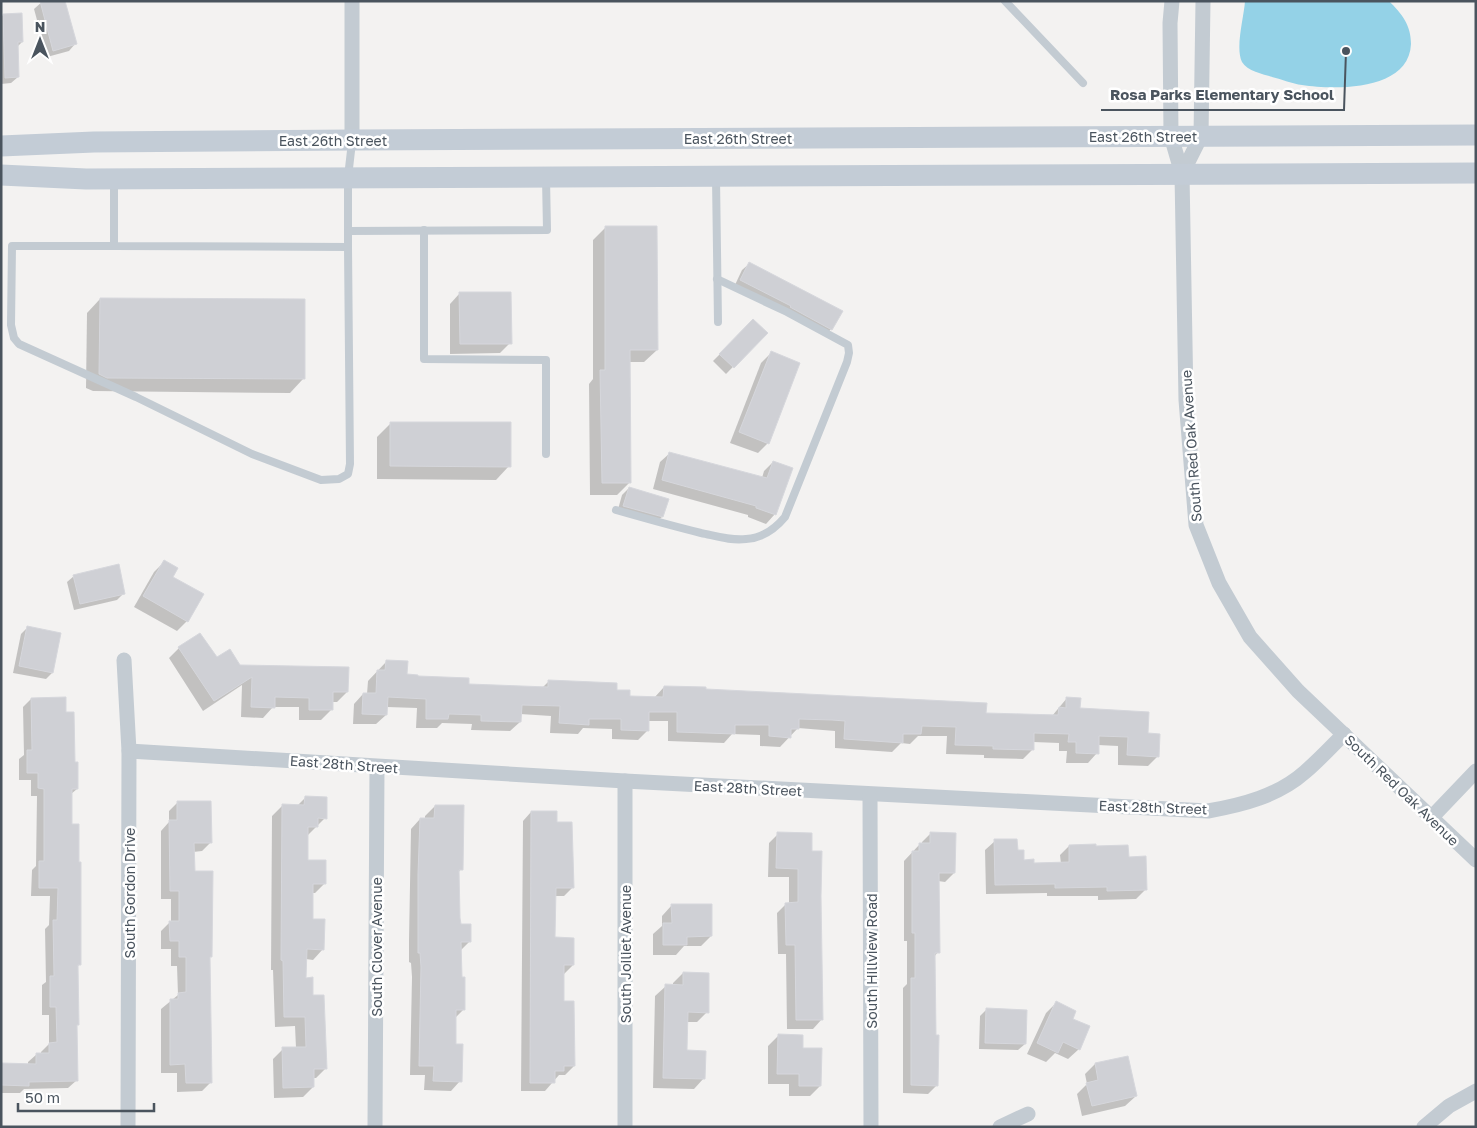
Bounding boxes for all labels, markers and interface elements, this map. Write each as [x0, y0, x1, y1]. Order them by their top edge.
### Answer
north arrow [15, 15, 65, 65]
text: N [35, 18, 45, 35]
callout: Rosa Parks Elementary School [1101, 80, 1344, 110]
text: Rosa Parks Elementary School [1110, 85, 1334, 103]
street label: East 26th Street [1089, 128, 1197, 145]
street label: East 26th Street [684, 130, 792, 147]
street label: East 26th Street [279, 132, 387, 149]
street label: South Red Oak Avenue [1177, 369, 1205, 523]
street label: South Red Oak Avenue [1341, 731, 1463, 849]
street label: East 28th Street [289, 752, 399, 776]
street label: East 28th Street [693, 777, 803, 799]
street label: East 28th Street [1098, 797, 1208, 817]
street label: South Gordon Drive [121, 828, 138, 958]
street label: South Clover Avenue [368, 877, 385, 1017]
street label: South Joiliet Avenue [617, 885, 634, 1023]
street label: South Hillview Road [863, 893, 880, 1029]
scale bar [18, 1080, 154, 1112]
text: 50 m [25, 1088, 60, 1106]

